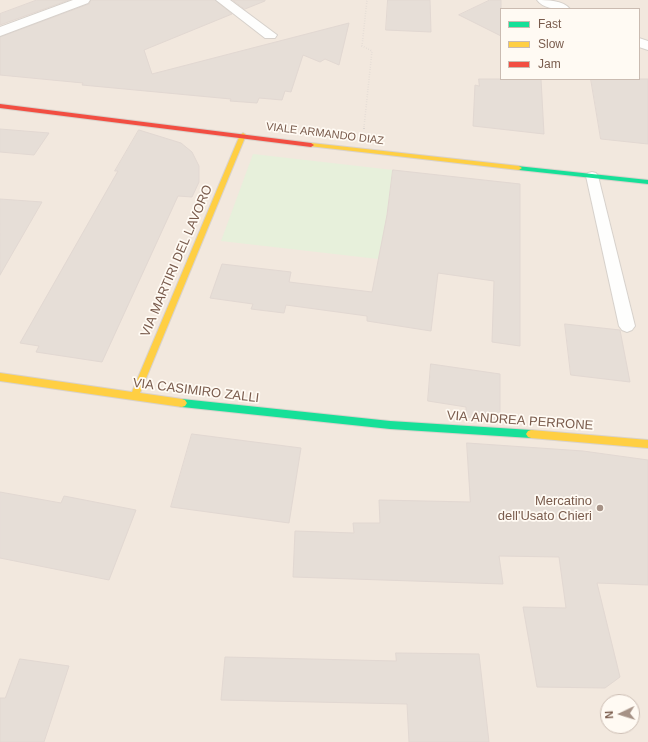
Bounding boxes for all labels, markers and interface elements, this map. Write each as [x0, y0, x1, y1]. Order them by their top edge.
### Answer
legend [500, 8, 640, 80]
text: Fast [538, 17, 561, 31]
text: Slow [538, 37, 564, 51]
text: Jam [538, 57, 561, 71]
street label: VIALE ARMANDO DIAZ [265, 120, 385, 148]
street label: VIA MARTIRI DEL LAVORO [138, 183, 216, 339]
street label: VIA CASIMIRO ZALLI [132, 376, 260, 406]
street label: VIA ANDREA PERRONE [446, 408, 594, 434]
place label: Mercatino dell'Usato Chieri [498, 493, 592, 524]
marker: Mercatino dell'Usato Chieri [595, 503, 605, 513]
north arrow [600, 694, 640, 734]
text: N [603, 710, 615, 719]

